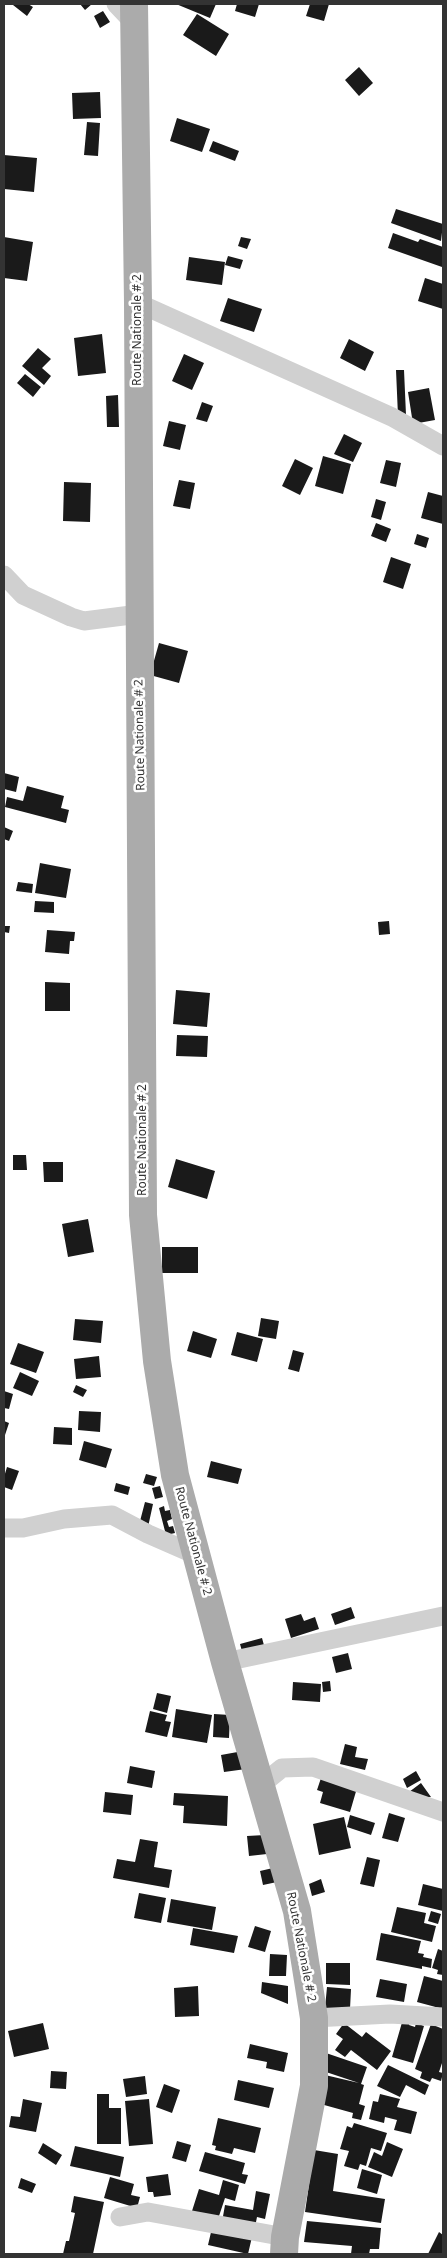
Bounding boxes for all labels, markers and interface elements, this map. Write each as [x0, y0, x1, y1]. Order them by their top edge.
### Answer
street label: Route Nationale # 2 [131, 274, 145, 386]
street label: Route Nationale # 2 [132, 679, 148, 791]
street label: Route Nationale # 2 [136, 1084, 150, 1196]
street label: Route Nationale # 2 [172, 1485, 214, 1597]
street label: Route Nationale # 2 [283, 1891, 319, 2003]

